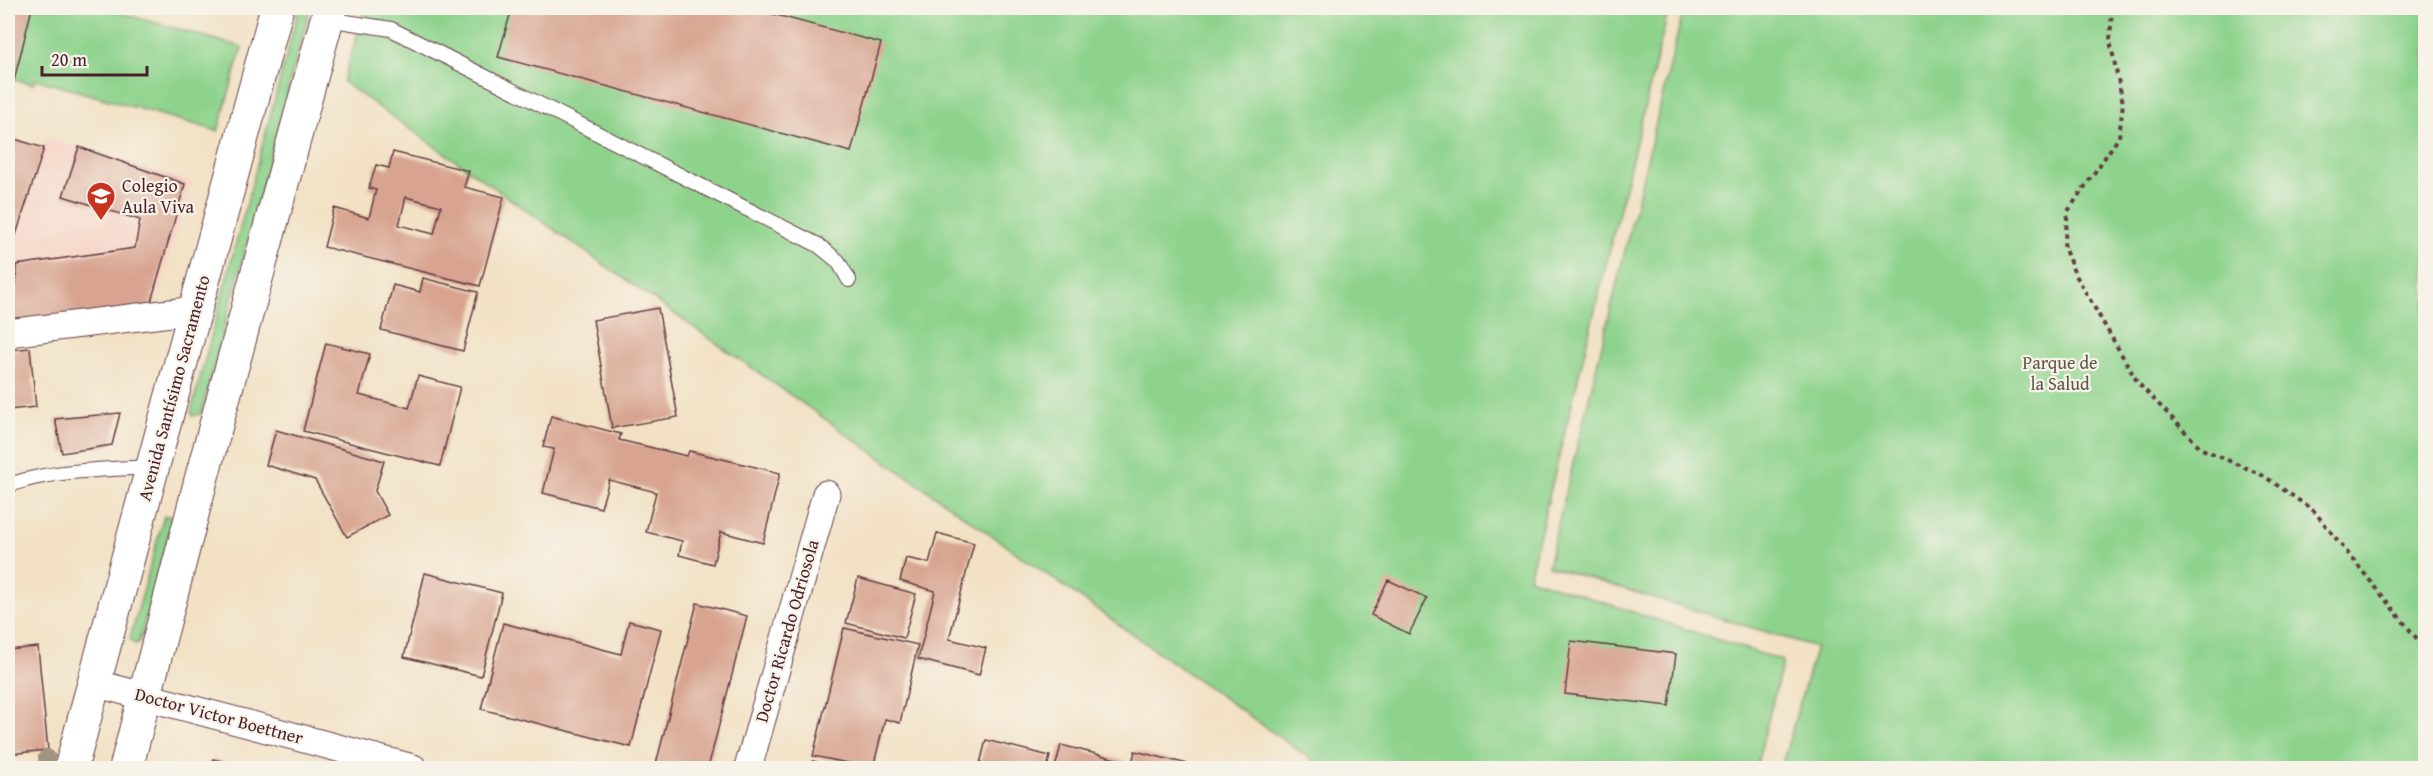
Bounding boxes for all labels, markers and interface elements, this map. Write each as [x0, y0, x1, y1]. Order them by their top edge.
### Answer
scale bar [42, 39, 147, 77]
text: 20 m [51, 46, 87, 73]
place label: Colegio Aula Viva [122, 172, 195, 220]
school or university icon: Colegio Aula Viva [85, 180, 117, 222]
street label: Avenida Santísimo Sacramento [130, 272, 217, 504]
park label: Parque de la Salud [2022, 349, 2098, 397]
street label: Doctor Ricardo Odriosola [747, 536, 826, 725]
street label: Doctor Victor Boettner [132, 680, 307, 751]

